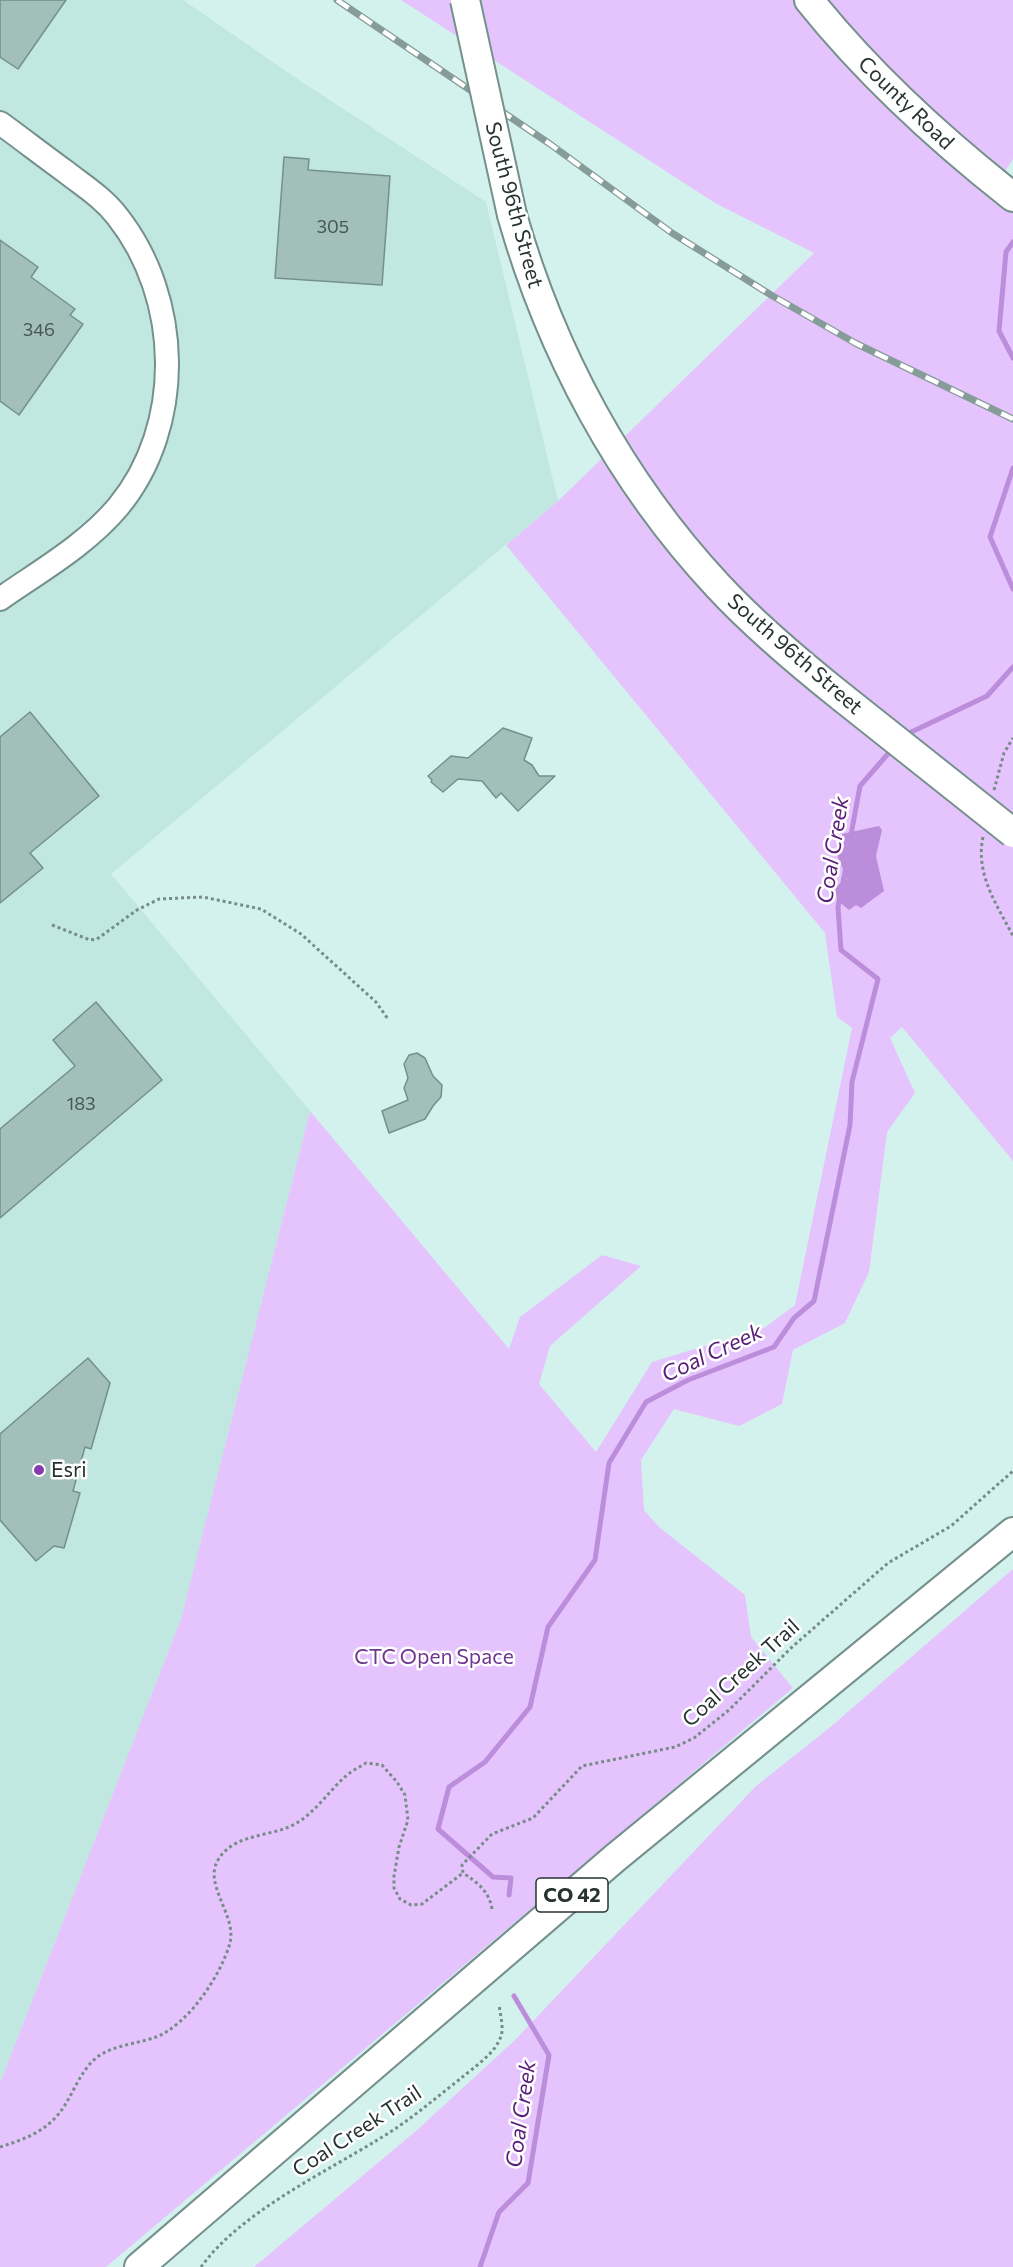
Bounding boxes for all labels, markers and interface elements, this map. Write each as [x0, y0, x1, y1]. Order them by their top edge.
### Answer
street label: County Road [853, 51, 959, 155]
street label: South 96th Street [480, 119, 548, 291]
house number: 305 [317, 216, 349, 238]
house number: 346 [23, 319, 55, 341]
street label: South 96th Street [722, 588, 868, 720]
water label: Coal Creek [812, 795, 854, 905]
house number: 183 [67, 1093, 95, 1115]
water label: Coal Creek [657, 1318, 767, 1388]
place label: Esri [51, 1457, 87, 1483]
marker: Esri [32, 1463, 46, 1477]
street label: Coal Creek Trail [677, 1614, 805, 1732]
park label: CTC Open Space [354, 1644, 514, 1670]
road number: CO 42 [536, 1878, 608, 1912]
water label: Coal Creek [500, 2059, 542, 2169]
street label: Coal Creek Trail [288, 2080, 426, 2182]

